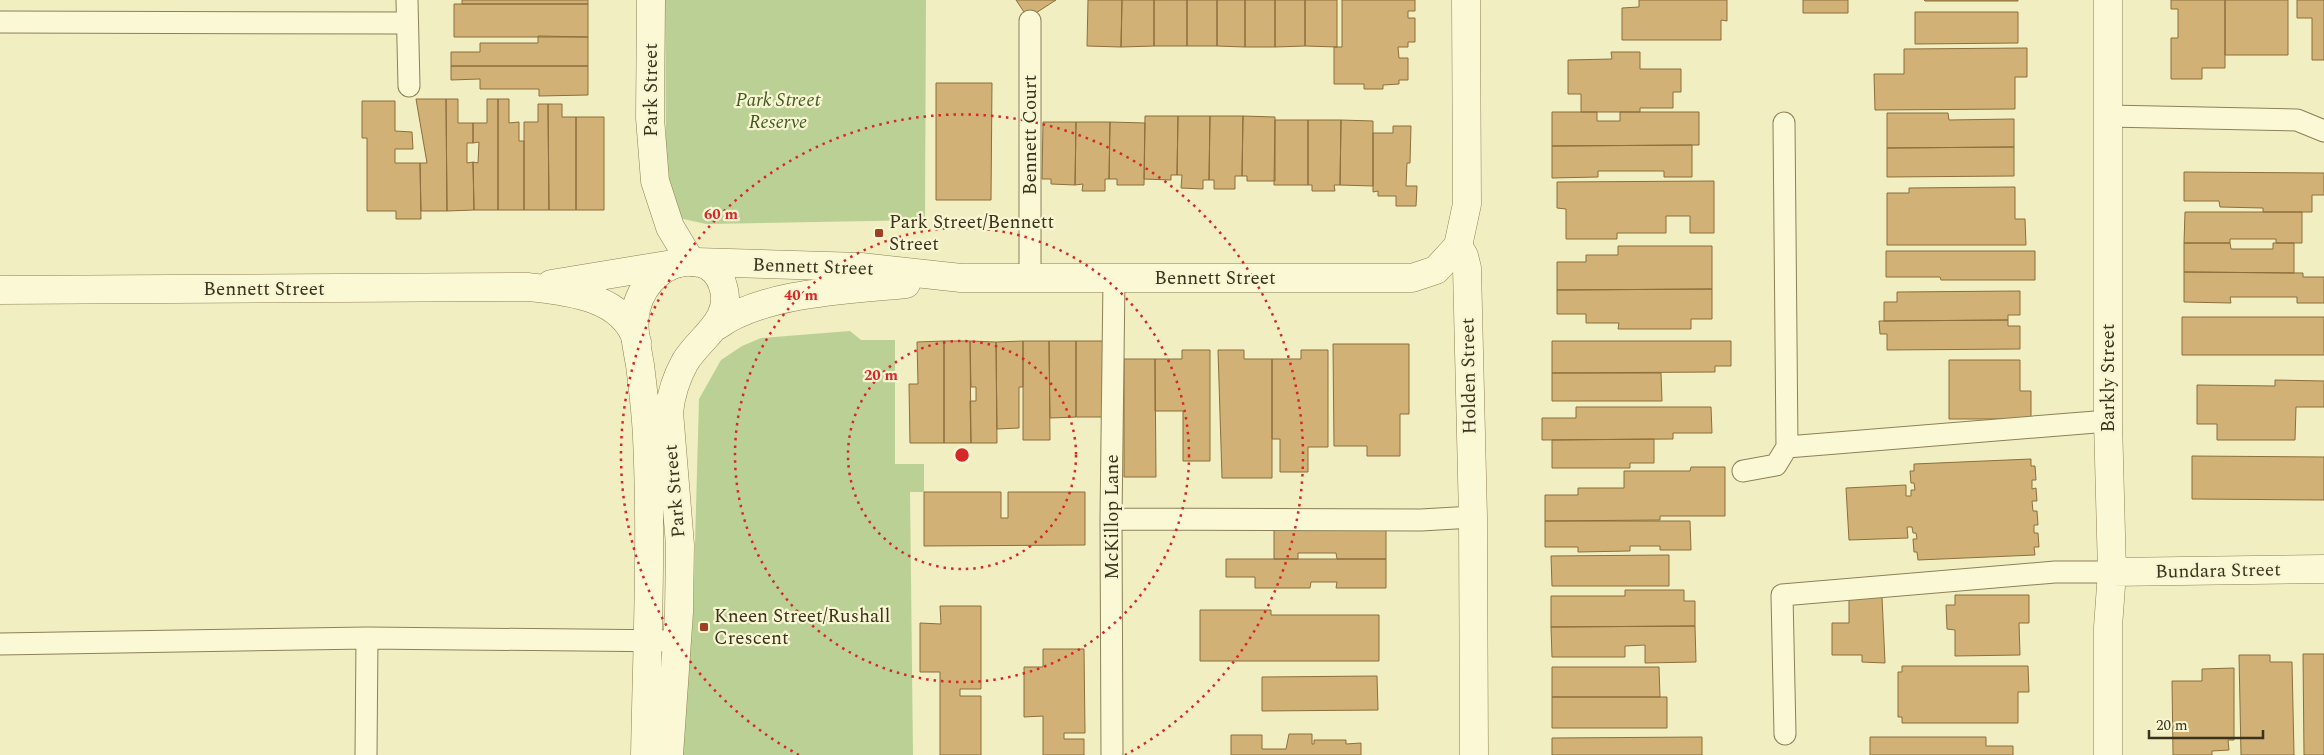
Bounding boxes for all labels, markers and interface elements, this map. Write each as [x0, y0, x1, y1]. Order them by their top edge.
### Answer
street label: Park Street [637, 43, 666, 137]
street label: Bennett Court [1016, 75, 1045, 195]
park label: Park Street Reserve [735, 86, 822, 137]
text: 60 m [704, 203, 739, 226]
place label: Park Street/Bennett Street [889, 208, 1054, 259]
marker: Park Street/Bennett Street [873, 227, 885, 239]
street label: Bennett Street [752, 250, 874, 284]
street label: Bennett Street [1154, 264, 1276, 293]
street label: Bennett Street [203, 275, 325, 304]
text: 40 m [784, 284, 819, 307]
street label: Holden Street [1453, 317, 1485, 435]
street label: Barkly Street [2094, 323, 2123, 433]
text: 20 m [864, 364, 899, 387]
street label: Park Street [656, 443, 694, 539]
centre of rings [953, 446, 971, 464]
street label: McKillop Lane [1098, 454, 1127, 580]
street label: Bundara Street [2155, 555, 2281, 587]
place label: Kneen Street/Rushall Crescent [714, 602, 890, 653]
marker: Kneen Street/Rushall Crescent [698, 621, 710, 633]
scale bar [2149, 708, 2263, 740]
text: 20 m [2156, 714, 2188, 737]

